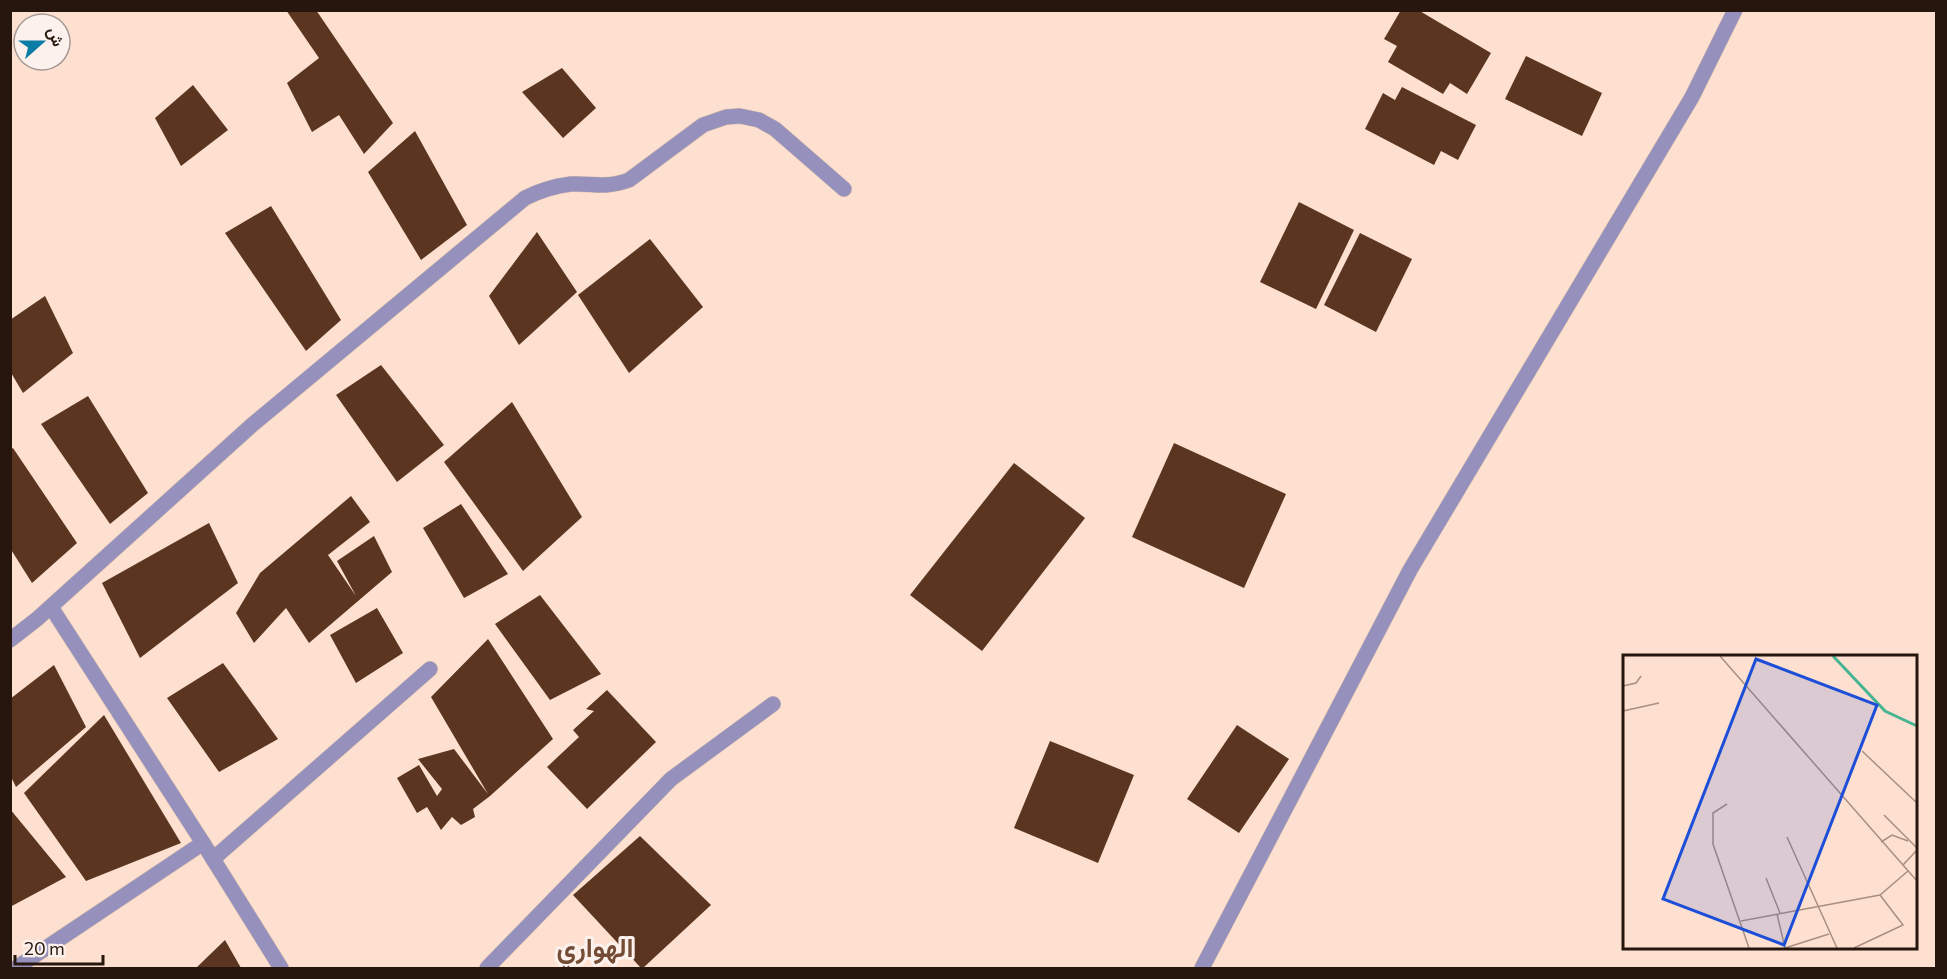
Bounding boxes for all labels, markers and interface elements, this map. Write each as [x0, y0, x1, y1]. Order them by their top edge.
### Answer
north arrow [12, 12, 72, 72]
text: ش [43, 24, 69, 49]
inset map [1623, 655, 1917, 949]
scale bar [15, 928, 104, 966]
district label: الهواري [556, 930, 634, 970]
text: 20 m [24, 937, 65, 959]

